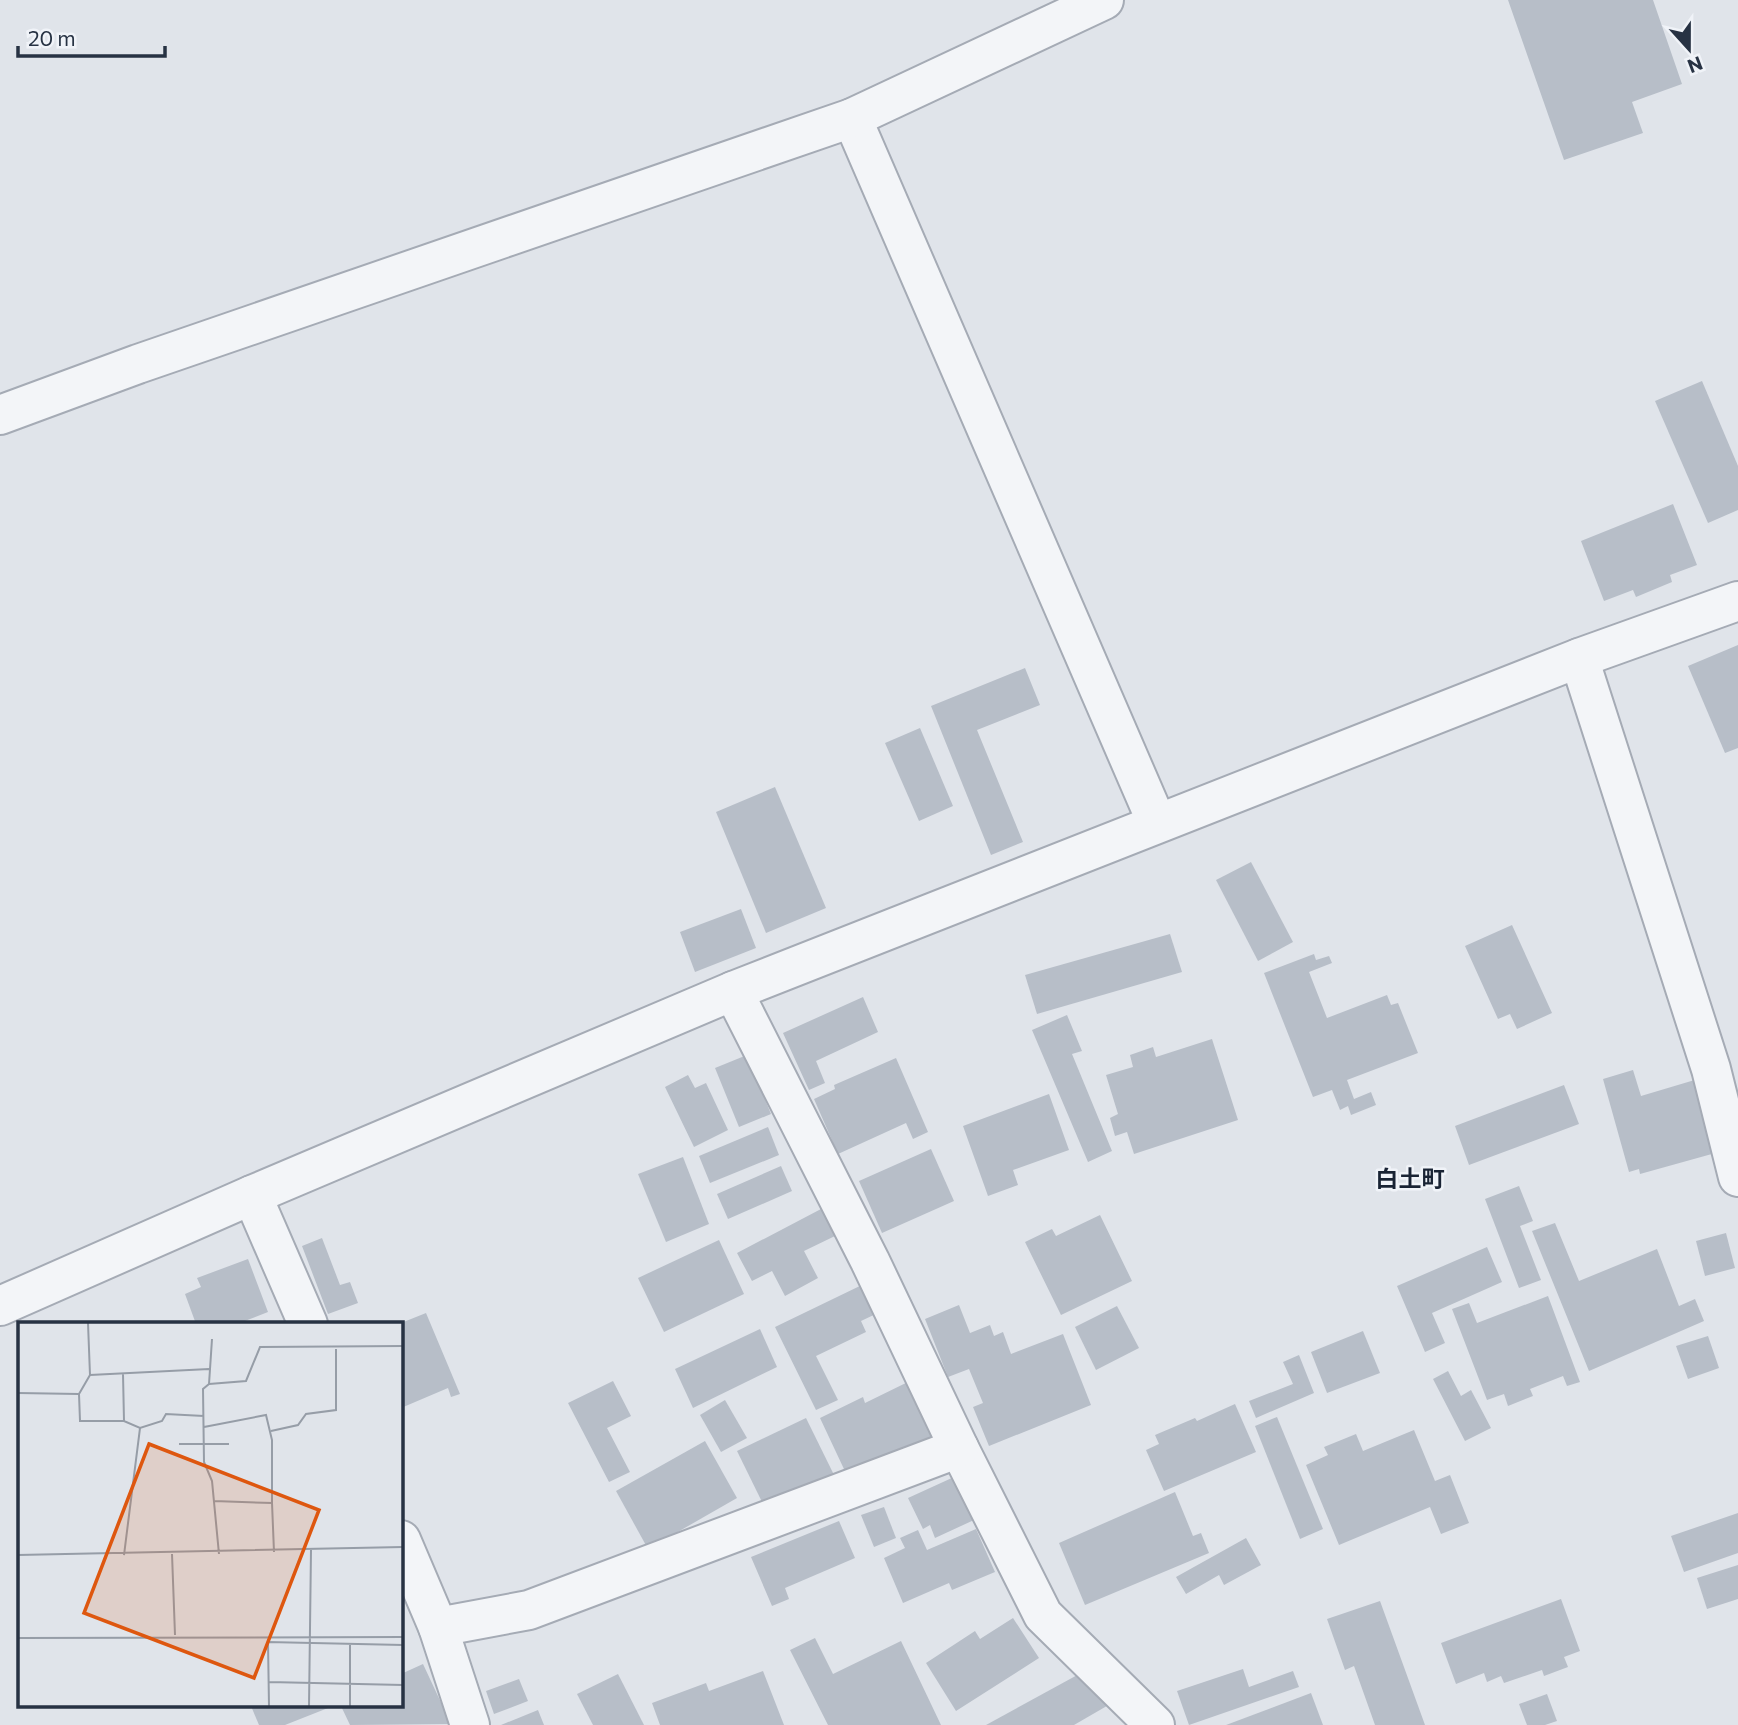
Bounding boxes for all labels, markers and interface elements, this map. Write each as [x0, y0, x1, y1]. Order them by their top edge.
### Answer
scale bar [18, 14, 164, 58]
north arrow [1654, 14, 1724, 84]
text: 20 m [28, 25, 76, 50]
text: N [1684, 52, 1706, 79]
district label: 白土町 [1376, 1164, 1445, 1192]
inset map [18, 1322, 402, 1708]

